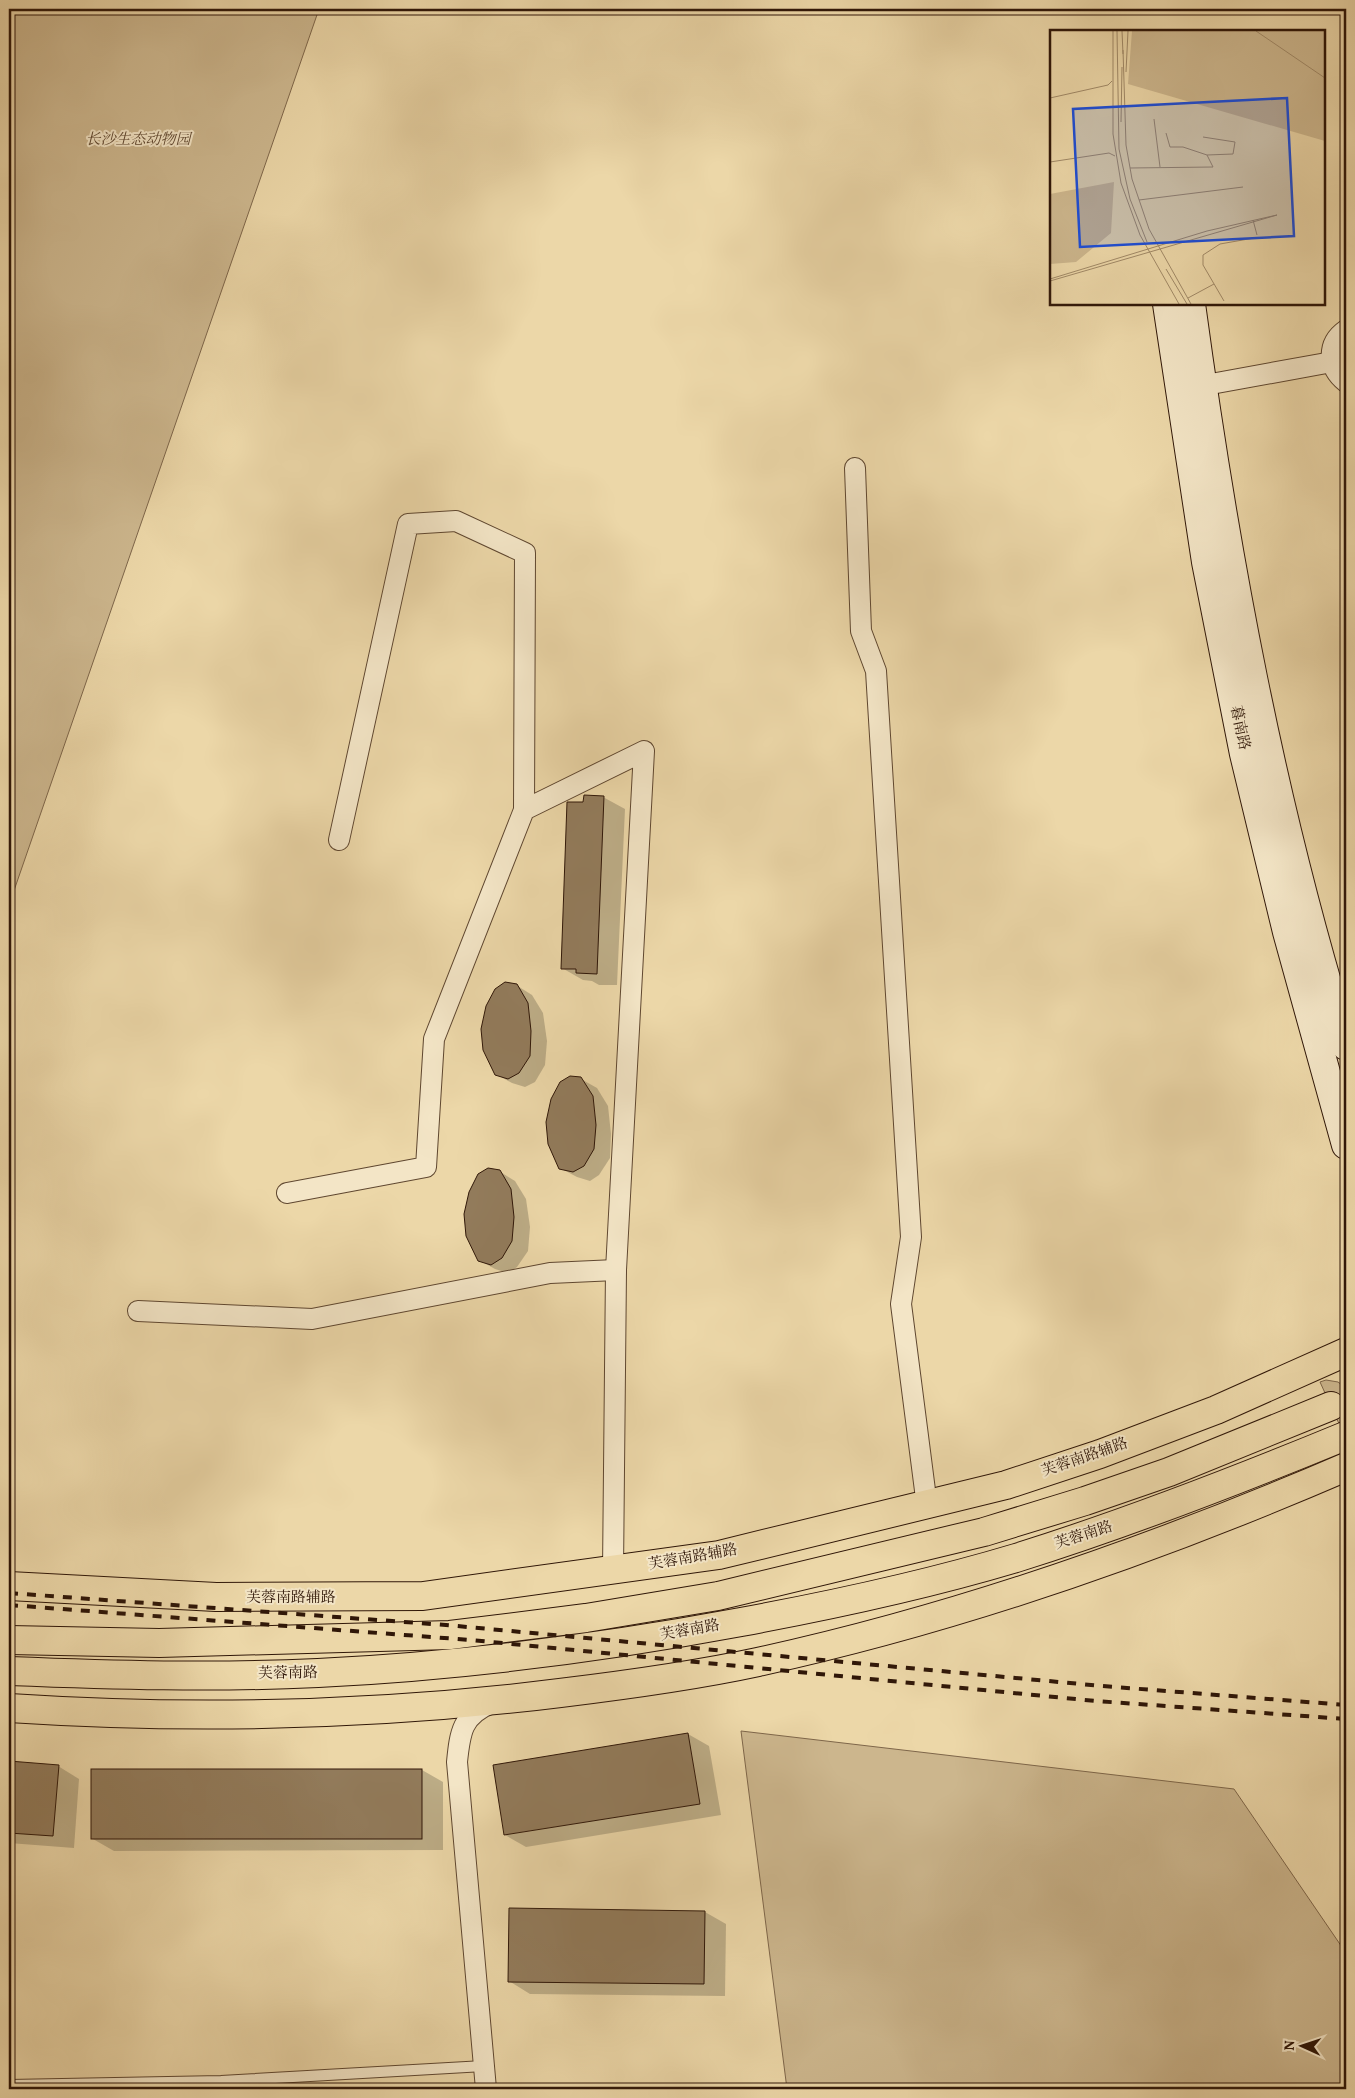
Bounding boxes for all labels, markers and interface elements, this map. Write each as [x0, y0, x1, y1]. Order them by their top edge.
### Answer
inset map [1050, 30, 1325, 305]
park label: 长沙生态动物园 [85, 130, 192, 151]
street label: 暮南路 [1224, 704, 1254, 752]
street label: 芙蓉南路辅路 [1039, 1433, 1131, 1483]
street label: 芙蓉南路 [1052, 1517, 1116, 1555]
street label: 芙蓉南路辅路 [647, 1540, 739, 1576]
street label: 芙蓉南路辅路 [246, 1588, 336, 1609]
street label: 芙蓉南路 [659, 1615, 721, 1647]
street label: 芙蓉南路 [258, 1663, 318, 1685]
north arrow [1278, 2020, 1328, 2070]
text: N [1281, 2040, 1300, 2051]

